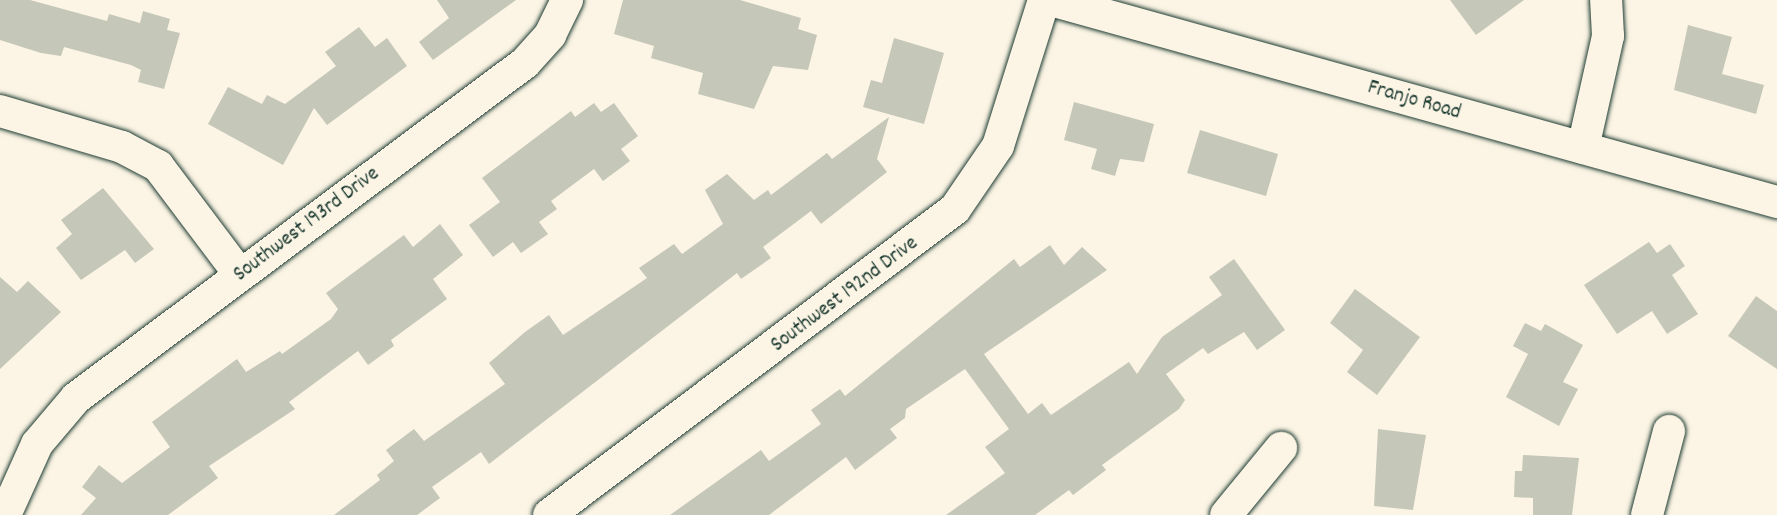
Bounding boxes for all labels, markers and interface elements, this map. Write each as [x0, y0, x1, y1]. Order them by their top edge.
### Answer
street label: Franjo Road [1365, 76, 1463, 126]
street label: Southwest 193rd Drive [229, 162, 385, 288]
street label: Southwest 192nd Drive [767, 232, 923, 358]

